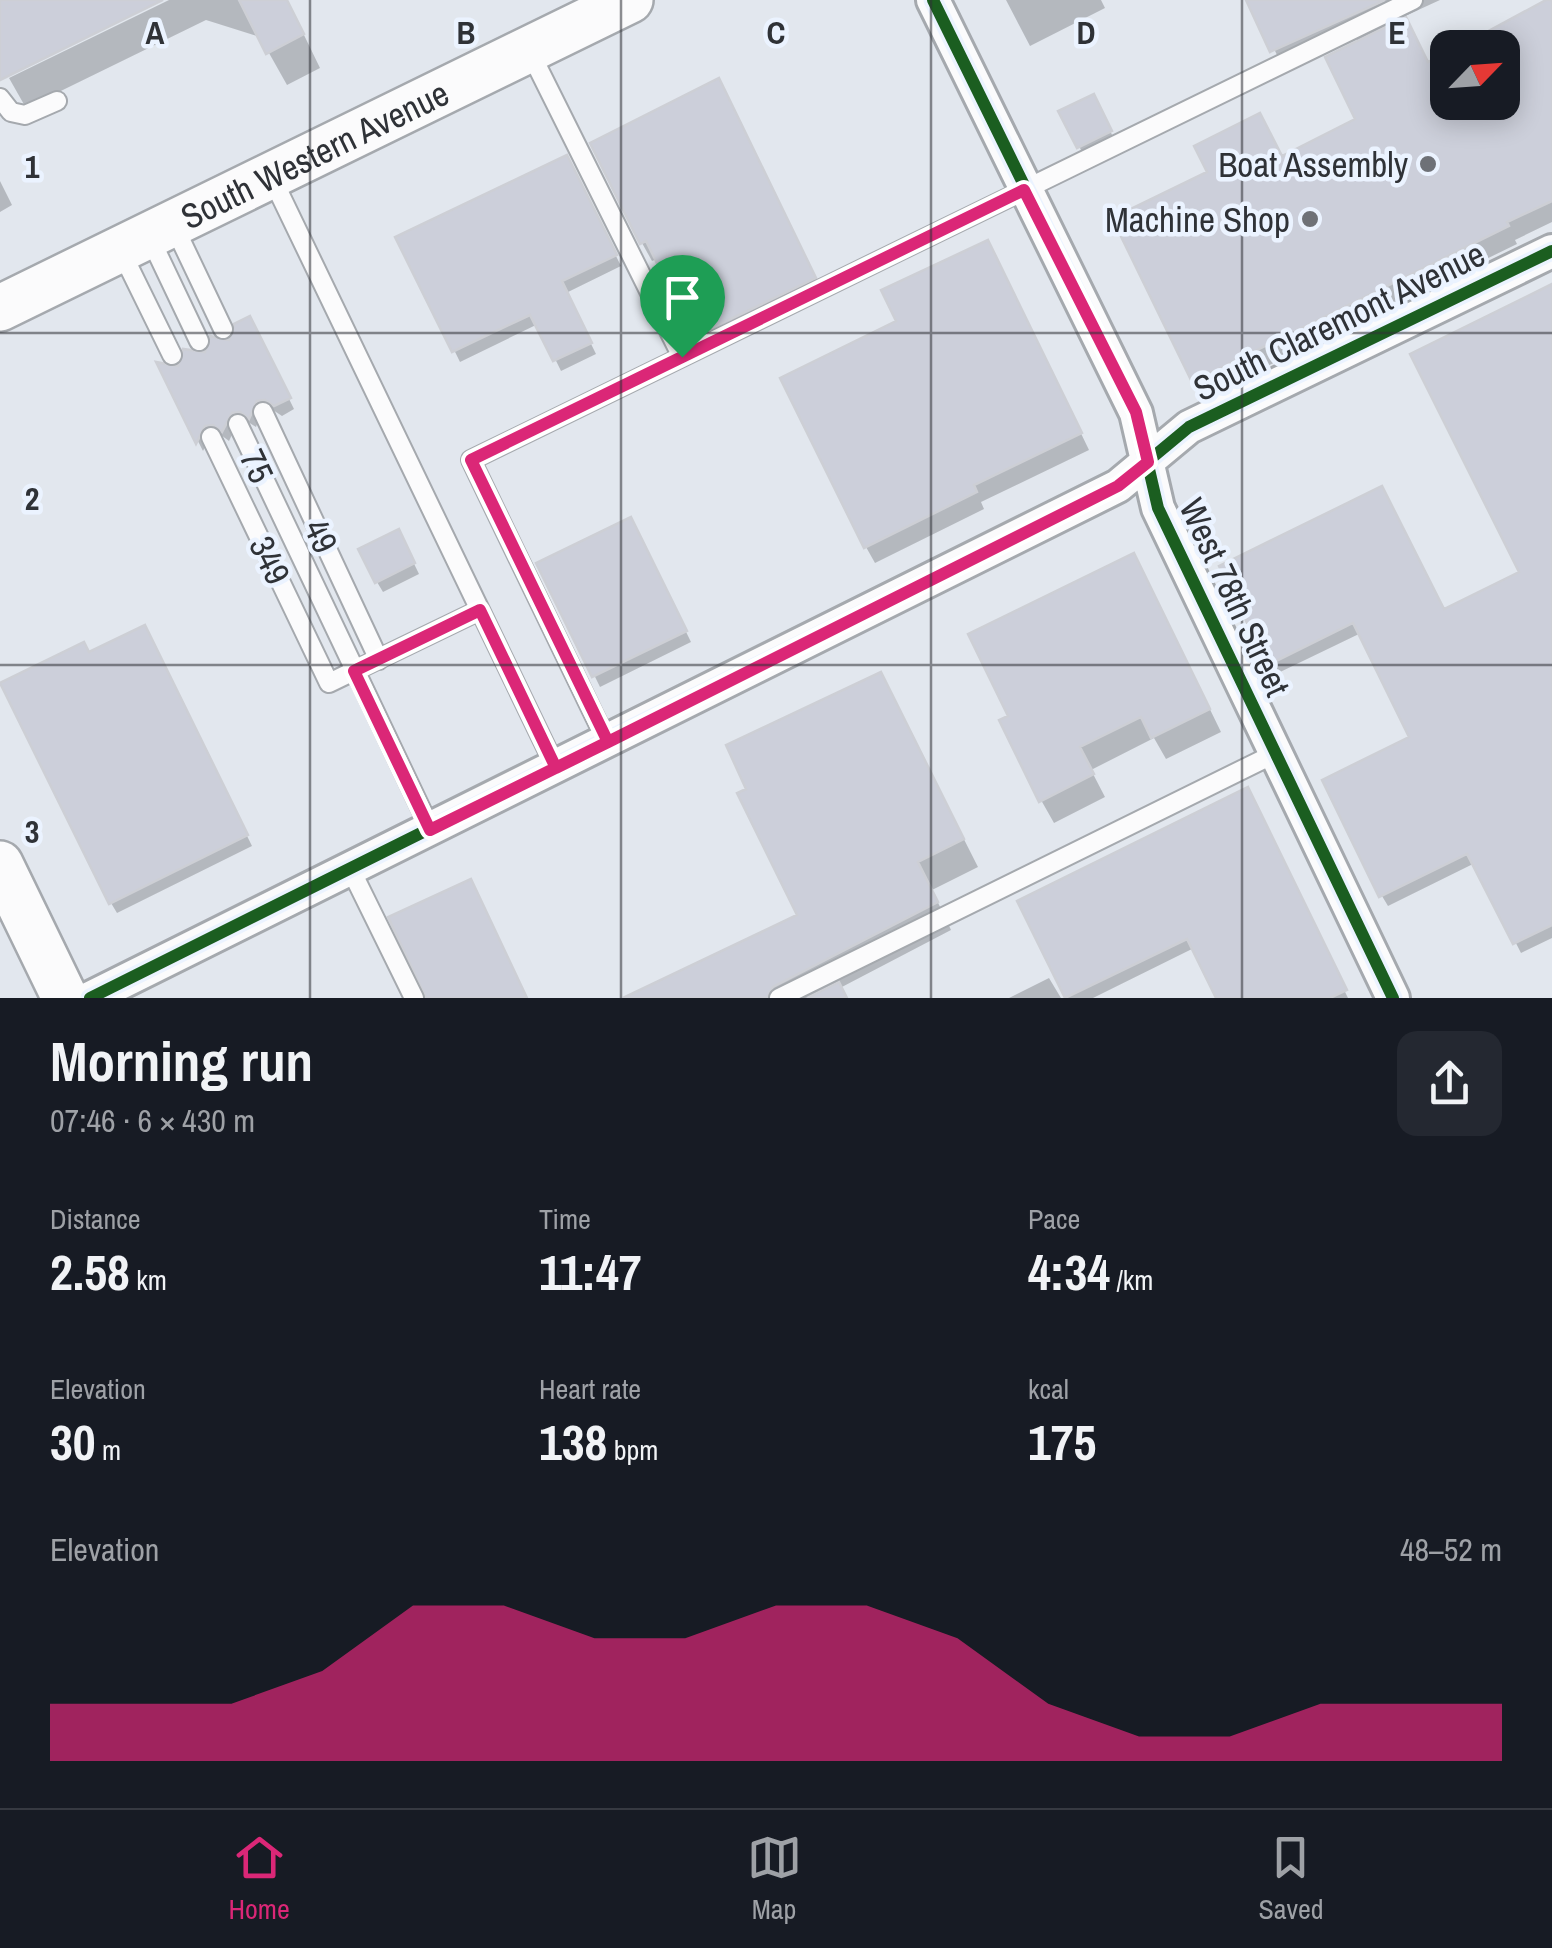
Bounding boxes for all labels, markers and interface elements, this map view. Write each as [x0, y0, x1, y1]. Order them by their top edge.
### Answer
text: A [146, 11, 165, 54]
text: B [457, 11, 475, 54]
text: C [767, 11, 785, 54]
text: D [1077, 11, 1095, 54]
text: E [1388, 11, 1406, 54]
north arrow [1430, 30, 1520, 120]
map controls [1430, 30, 1520, 120]
street label: South Western Avenue [173, 69, 456, 240]
place label: Boat Assembly [1218, 141, 1409, 188]
text: 1 [25, 145, 40, 188]
marker: Boat Assembly [1417, 153, 1439, 175]
place label: Machine Shop [1105, 196, 1290, 243]
marker: Machine Shop [1299, 208, 1321, 230]
street label: South Claremont Avenue [1186, 230, 1492, 412]
pin [640, 255, 725, 358]
icon: arrive [655, 270, 710, 325]
street label: 75 [229, 442, 285, 490]
text: 2 [25, 477, 39, 520]
street label: West 78th Street [1169, 490, 1301, 704]
street label: 49 [293, 512, 349, 560]
street label: 349 [238, 528, 302, 592]
text: 3 [25, 810, 39, 853]
text: Morning run [50, 1024, 313, 1098]
button: share [1397, 1031, 1502, 1136]
text: 07:46 · 6 × 430 m [50, 1099, 255, 1142]
text: Distance [50, 1200, 141, 1238]
text: Time [539, 1200, 591, 1238]
text: Pace [1028, 1200, 1080, 1238]
text: 2.58 [50, 1238, 130, 1306]
text: 11:47 [539, 1238, 642, 1306]
text: 4:34 [1028, 1238, 1110, 1306]
text: km [130, 1261, 167, 1299]
text: /km [1110, 1261, 1153, 1299]
text: Elevation [50, 1370, 146, 1408]
text: Heart rate [539, 1370, 641, 1408]
text: kcal [1028, 1370, 1069, 1408]
text: 30 [50, 1408, 96, 1476]
text: 138 [539, 1408, 607, 1476]
text: 175 [1028, 1408, 1096, 1476]
text: m [96, 1431, 121, 1469]
text: bpm [607, 1431, 658, 1469]
text: Elevation [50, 1528, 159, 1571]
text: 48–52 m [1400, 1528, 1502, 1571]
tab: Home [228, 1830, 290, 1928]
tab: Map [747, 1830, 802, 1928]
tab: Saved [1258, 1830, 1324, 1928]

